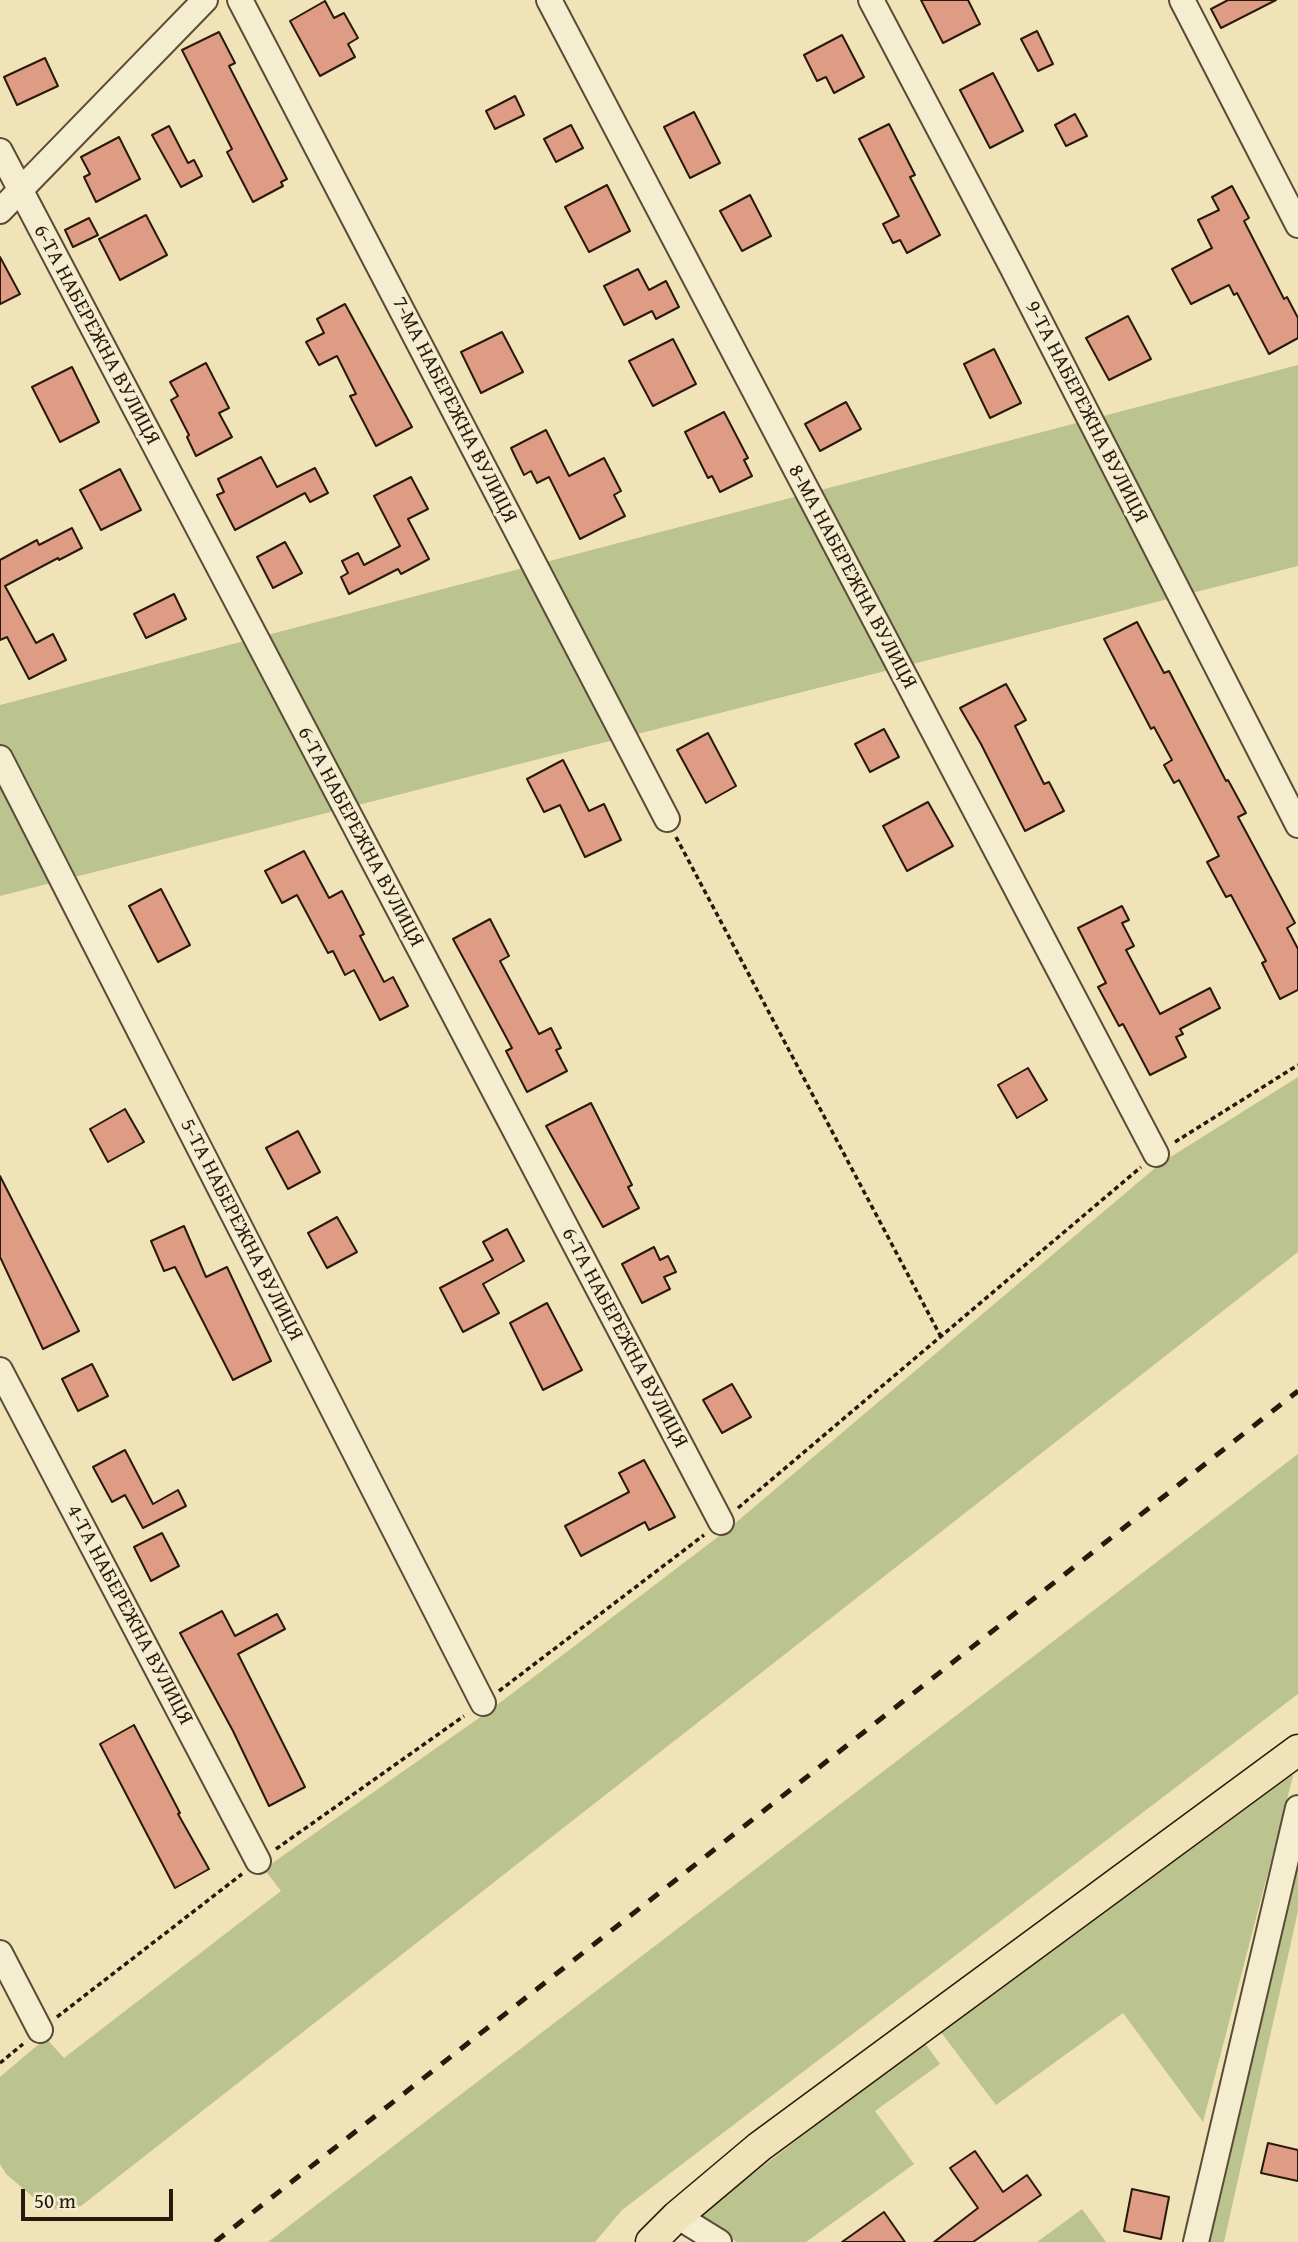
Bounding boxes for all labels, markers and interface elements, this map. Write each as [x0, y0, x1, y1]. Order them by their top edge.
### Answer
street label: 6-ТА НАБЕРЕЖНА ВУЛИЦЯ [27, 221, 165, 449]
street label: 7-МА НАБЕРЕЖНА ВУЛИЦЯ [386, 293, 522, 527]
street label: 9-ТА НАБЕРЕЖНА ВУЛИЦЯ [1019, 297, 1153, 527]
street label: 8-МА НАБЕРЕЖНА ВУЛИЦЯ [782, 461, 922, 693]
street label: 6-ТА НАБЕРЕЖНА ВУЛИЦЯ [291, 723, 429, 951]
street label: 5-ТА НАБЕРЕЖНА ВУЛИЦЯ [174, 1115, 308, 1345]
street label: 6-ТА НАБЕРЕЖНА ВУЛИЦЯ [555, 1224, 693, 1452]
street label: 4-ТА НАБЕРЕЖНА ВУЛИЦЯ [60, 1501, 198, 1729]
scale bar [24, 2176, 177, 2220]
text: 50 m [34, 2185, 76, 2216]

